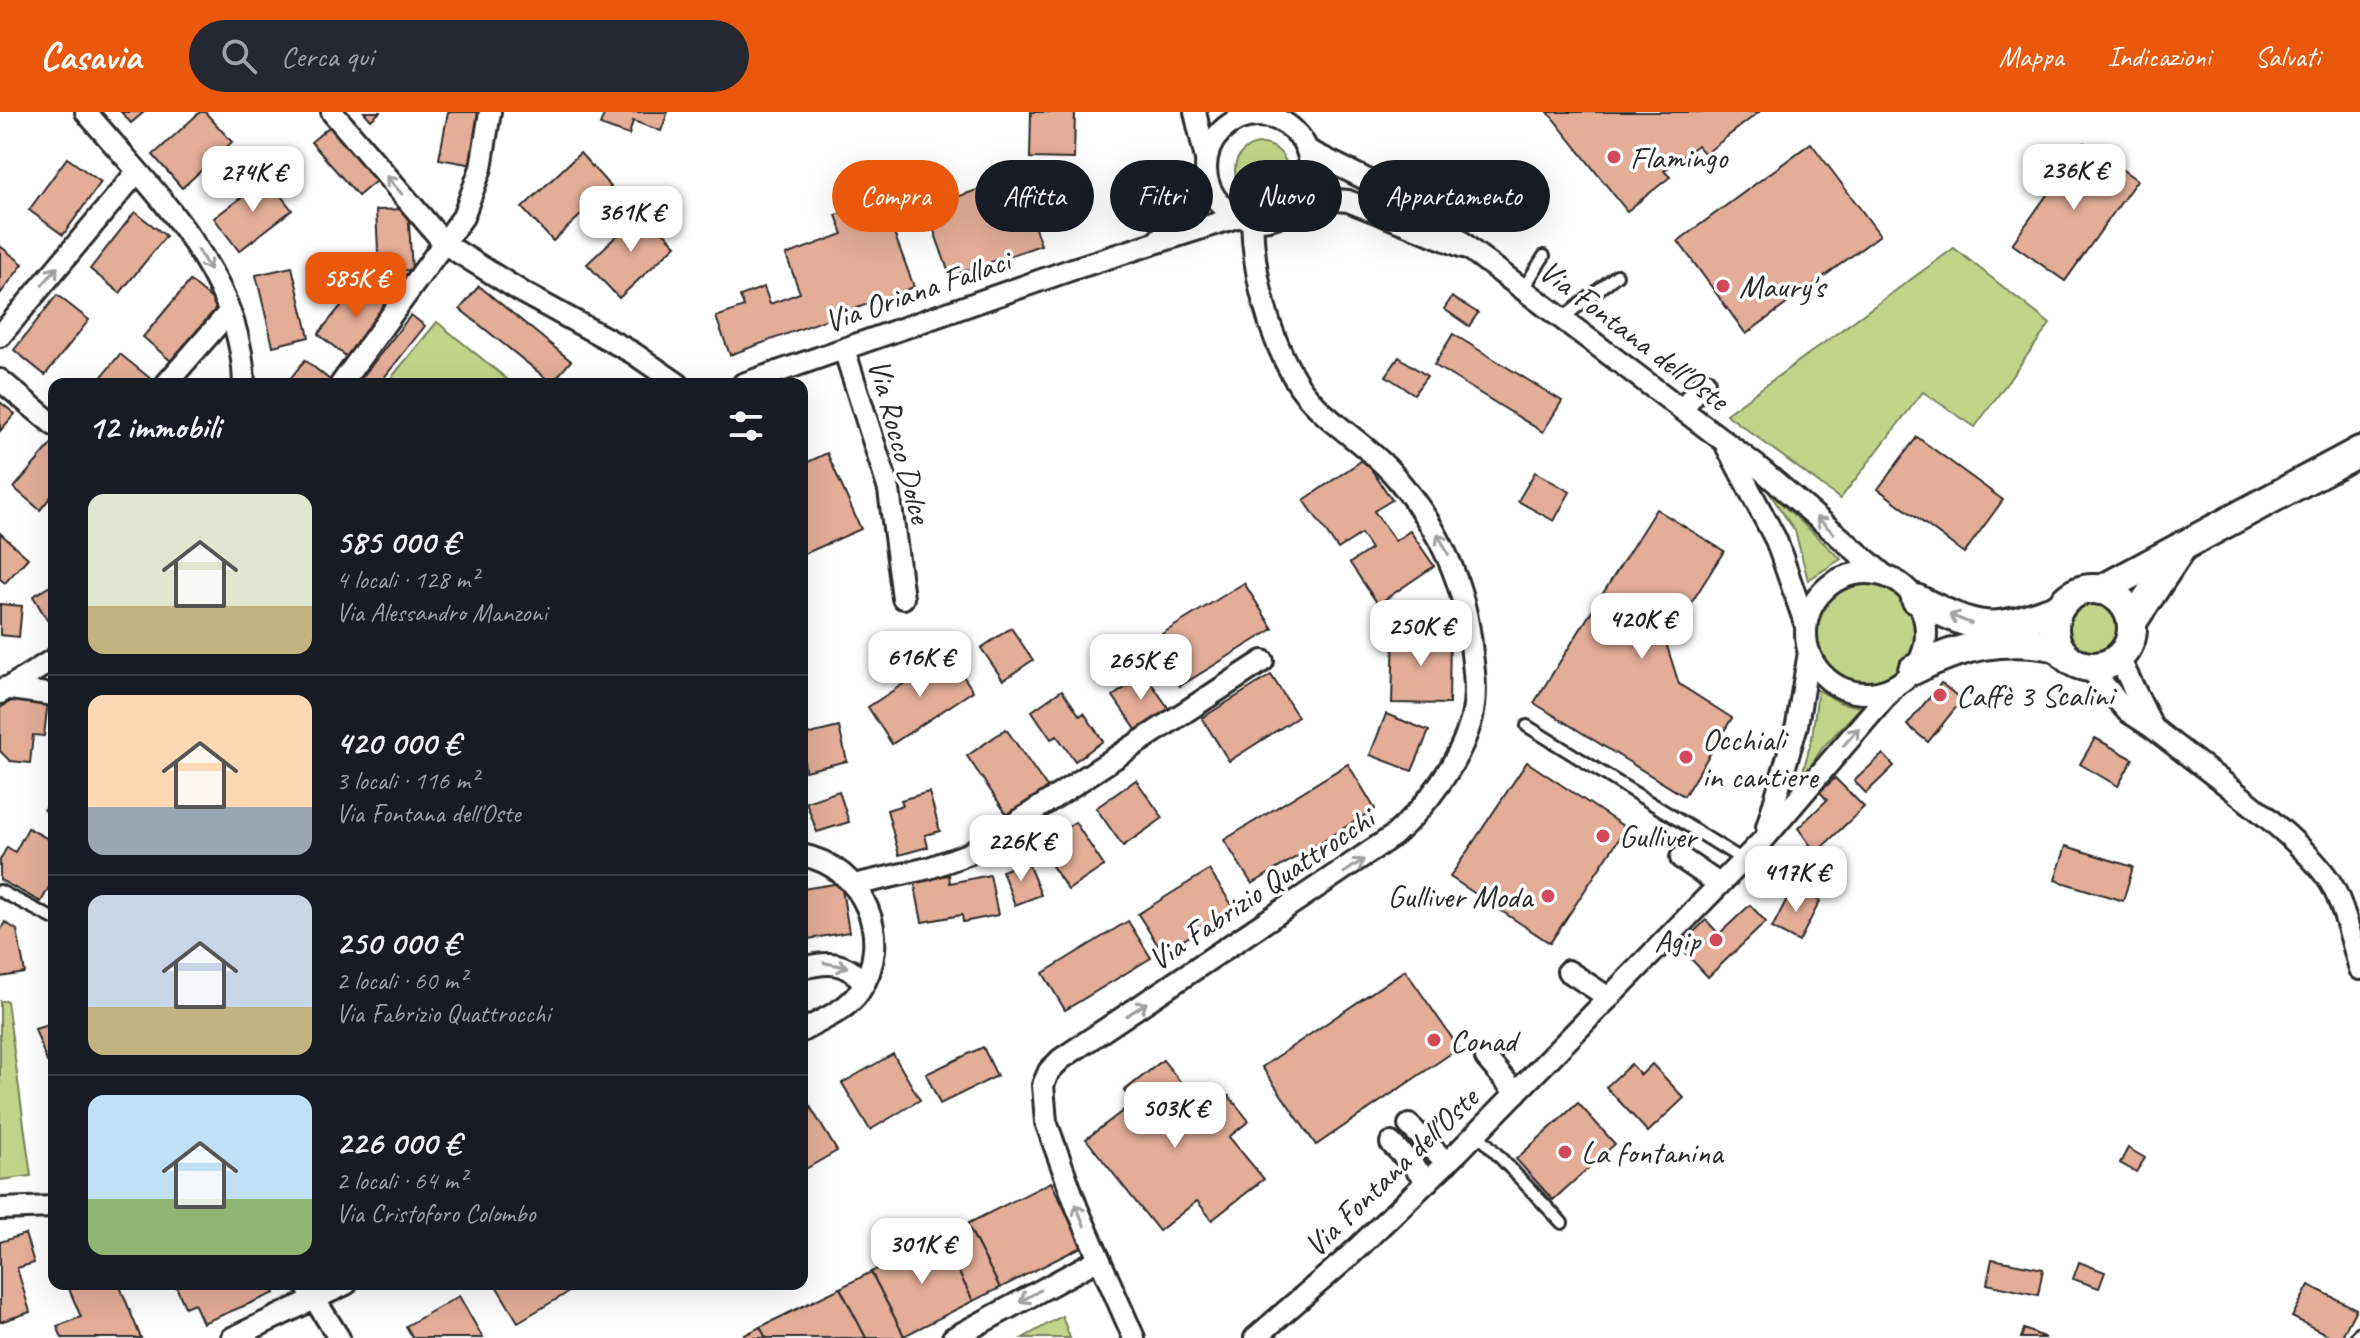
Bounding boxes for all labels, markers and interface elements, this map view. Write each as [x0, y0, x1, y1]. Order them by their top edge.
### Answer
search box [189, 20, 749, 92]
text: Casavia [40, 33, 141, 80]
icon: search [217, 34, 261, 78]
text: Cerca qui [281, 37, 374, 75]
text: Mappa [1999, 39, 2063, 74]
text: Indicazioni [2107, 39, 2211, 74]
text: Salvati [2255, 39, 2320, 74]
place label: Flamingo [1630, 137, 1729, 178]
pin: 236K € [2009, 144, 2139, 212]
pin: 274K € [188, 146, 318, 214]
marker: Flamingo [1605, 148, 1623, 166]
text: 236K € [2041, 153, 2107, 186]
text: 274K € [220, 155, 286, 188]
chip: Compra [832, 160, 959, 232]
chip: Affitta [975, 160, 1094, 232]
chip: Filtri [1110, 160, 1213, 232]
chip: Nuovo [1229, 160, 1342, 232]
chip: Appartamento [1358, 160, 1550, 232]
one-way arrow [386, 176, 404, 196]
pin: 361K € [566, 186, 696, 254]
text: 361K € [598, 195, 664, 228]
street label: Via Oriana Fallaci [819, 239, 1019, 342]
one-way arrow [196, 248, 212, 271]
street label: Via Fontana dell'Oste [1531, 250, 1739, 421]
pin: 585K € [291, 252, 421, 320]
text: 585K € [323, 261, 389, 294]
one-way arrow [41, 266, 59, 287]
place label: Maury's [1739, 266, 1828, 307]
marker: Maury's [1714, 277, 1732, 295]
street label: Via Rocco Dolce [858, 355, 942, 530]
icon: filters [724, 404, 768, 448]
text: 12 immobili [88, 405, 220, 448]
one-way arrow [1815, 515, 1835, 534]
text: 585 000 € [336, 520, 458, 563]
icon: home [152, 526, 248, 622]
one-way arrow [1434, 532, 1450, 556]
text: 4 locali · 128 m² [336, 563, 478, 596]
pin: 420K € [1577, 593, 1707, 661]
text: Via Alessandro Manzoni [336, 596, 547, 629]
pin: 250K € [1356, 600, 1486, 668]
text: 420K € [1609, 602, 1675, 635]
text: 250K € [1388, 609, 1454, 642]
one-way arrow [1948, 611, 1973, 626]
pin: 616K € [855, 631, 985, 699]
pin: 265K € [1076, 634, 1206, 702]
text: 616K € [886, 640, 954, 673]
text: 265K € [1108, 643, 1174, 676]
place label: Caffè 3 Scalini [1956, 675, 2117, 716]
marker: Caffè 3 Scalini [1931, 686, 1949, 704]
place label: Occhiali in cantiere [1702, 719, 1820, 797]
text: 420 000 € [336, 721, 460, 764]
icon: home [152, 727, 248, 823]
one-way arrow [1842, 727, 1860, 747]
marker: Occhiali in cantiere [1677, 748, 1695, 766]
text: 3 locali · 116 m² [336, 764, 478, 797]
street label: Via Fabrizio Quattrocchi [1140, 796, 1385, 980]
text: Via Fontana dell'Oste [336, 797, 521, 830]
pin: 226K € [956, 815, 1086, 883]
place label: Gulliver [1619, 816, 1700, 857]
text: 226K € [988, 824, 1054, 857]
marker: Gulliver [1594, 827, 1612, 845]
pin: 417K € [1731, 846, 1861, 914]
text: 417K € [1763, 855, 1829, 888]
one-way arrow [1342, 857, 1364, 874]
place label: Gulliver Moda [1387, 876, 1534, 917]
marker: Gulliver Moda [1539, 887, 1557, 905]
place label: Agip [1654, 920, 1702, 961]
text: 250 000 € [336, 921, 459, 964]
icon: home [152, 927, 248, 1023]
marker: Agip [1707, 931, 1725, 949]
one-way arrow [822, 959, 848, 974]
text: 2 locali · 60 m² [336, 964, 466, 997]
text: Via Fabrizio Quattrocchi [336, 997, 550, 1030]
one-way arrow [1125, 1001, 1148, 1017]
place label: Conad [1450, 1020, 1522, 1061]
marker: Conad [1425, 1031, 1443, 1049]
street label: Via Fontana dell'Oste [1295, 1077, 1489, 1266]
pin: 503K € [1110, 1082, 1240, 1150]
text: 503K € [1142, 1091, 1208, 1124]
text: 226 000 € [336, 1121, 460, 1164]
icon: home [152, 1127, 248, 1223]
place label: La fontanina [1581, 1132, 1725, 1173]
marker: La fontanina [1556, 1143, 1574, 1161]
text: 2 locali · 64 m² [336, 1164, 466, 1197]
text: Via Cristoforo Colombo [336, 1197, 535, 1230]
one-way arrow [1072, 1203, 1086, 1228]
pin: 301K € [857, 1218, 987, 1286]
text: 301K € [889, 1227, 955, 1260]
one-way arrow [1019, 1289, 1043, 1304]

